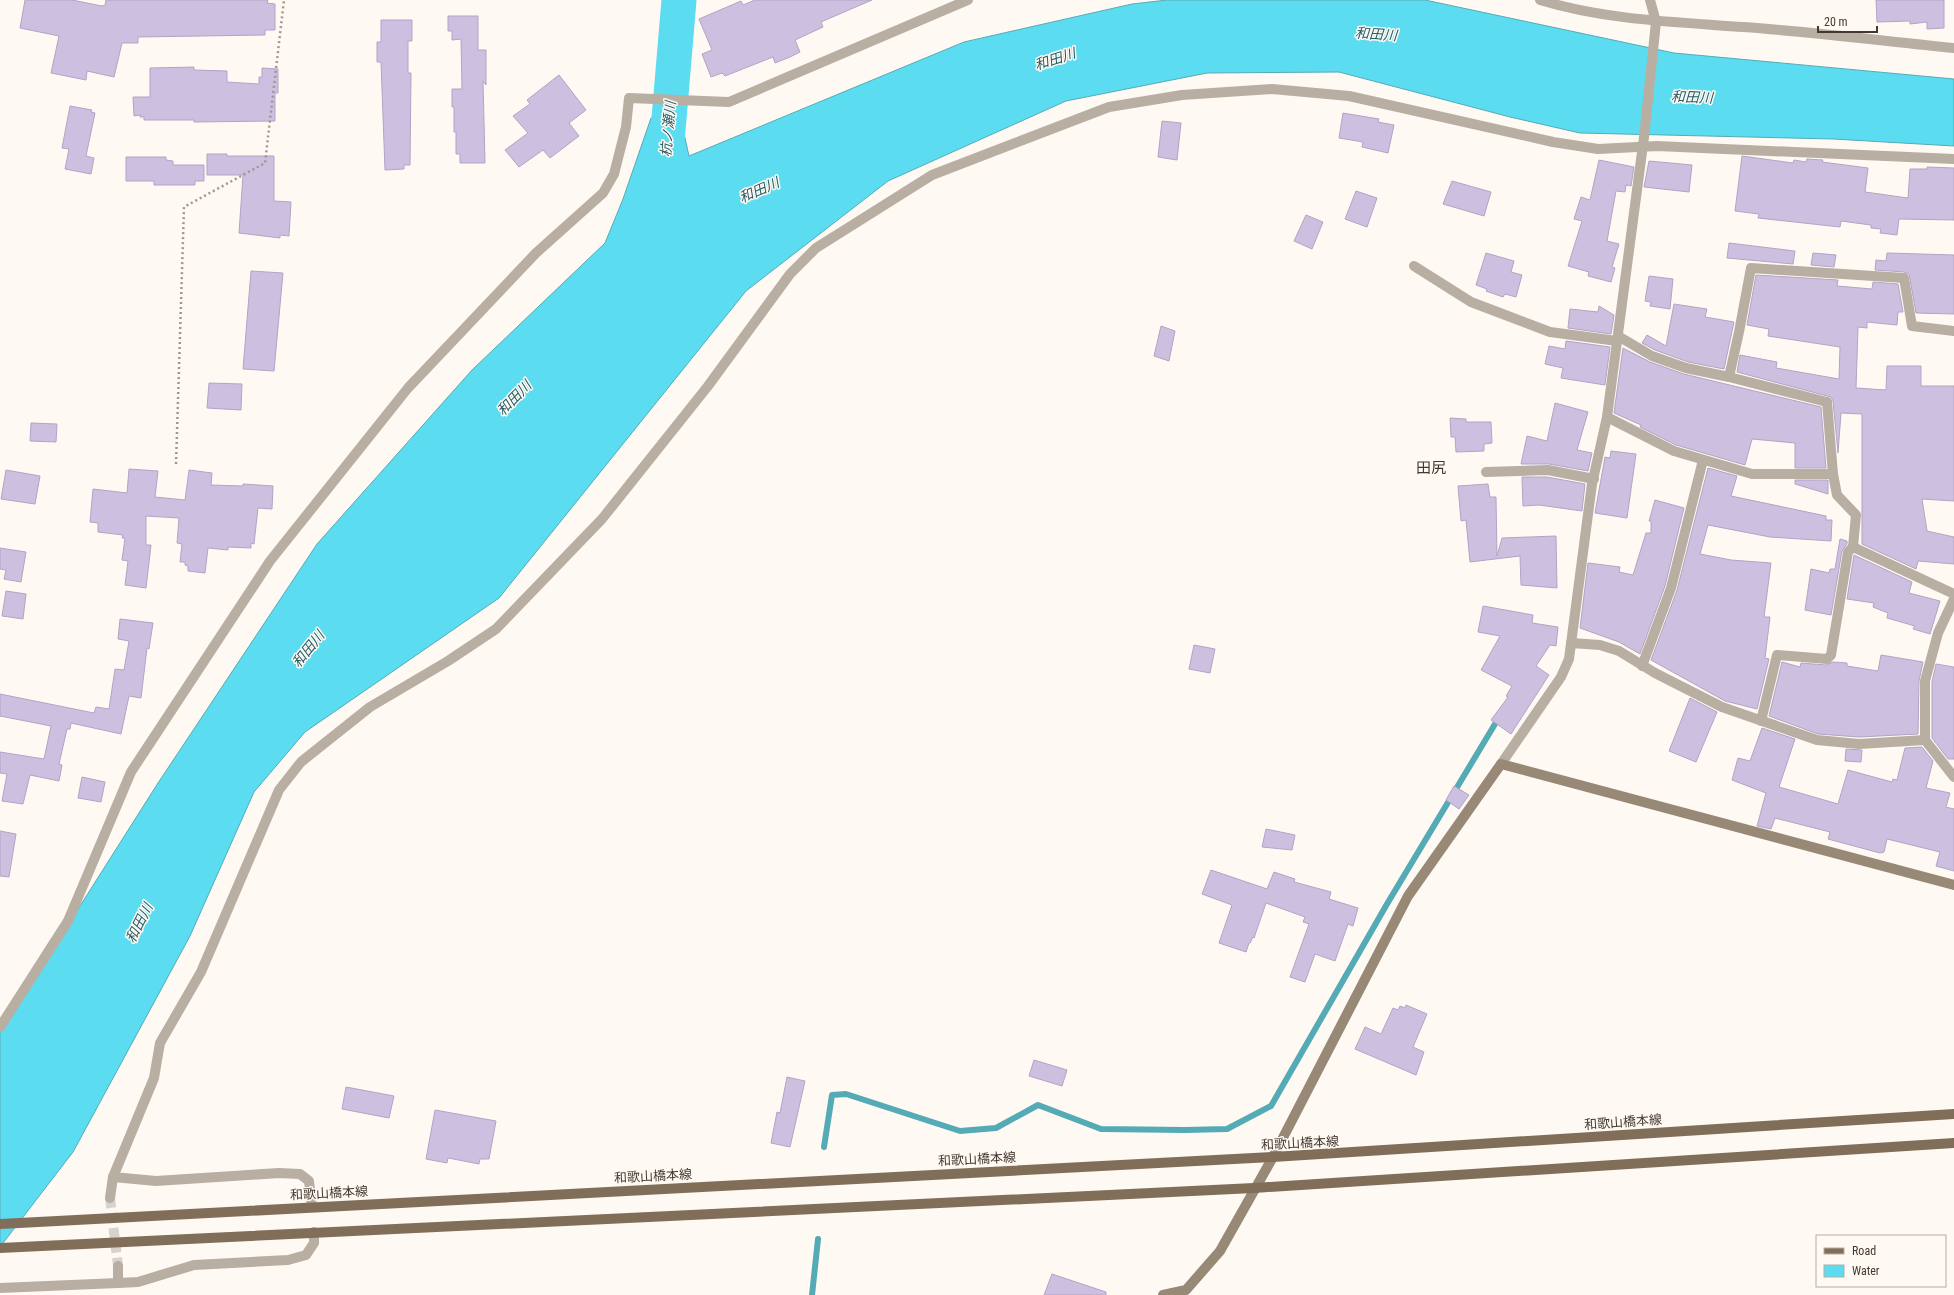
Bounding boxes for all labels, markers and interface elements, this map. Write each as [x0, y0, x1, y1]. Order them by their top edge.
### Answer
scale bar [1818, 8, 1877, 34]
text: 20 m [1824, 15, 1848, 29]
water label: 和田川 [1354, 25, 1400, 44]
water label: 和田川 [1033, 44, 1079, 73]
water label: 和田川 [1671, 88, 1715, 106]
water label: 杭ノ瀬川 [658, 98, 679, 158]
water label: 和田川 [737, 173, 783, 206]
water label: 和田川 [494, 376, 536, 419]
district label: 田尻 [1416, 459, 1446, 477]
water label: 和田川 [289, 626, 329, 670]
water label: 和田川 [122, 899, 157, 945]
street label: 和歌山橋本線 [1584, 1112, 1662, 1132]
street label: 和歌山橋本線 [1261, 1133, 1339, 1153]
street label: 和歌山橋本線 [938, 1149, 1016, 1169]
street label: 和歌山橋本線 [614, 1166, 692, 1186]
street label: 和歌山橋本線 [290, 1183, 368, 1203]
legend [1816, 1235, 1946, 1287]
text: Road [1852, 1244, 1876, 1258]
text: Water [1852, 1264, 1880, 1278]

